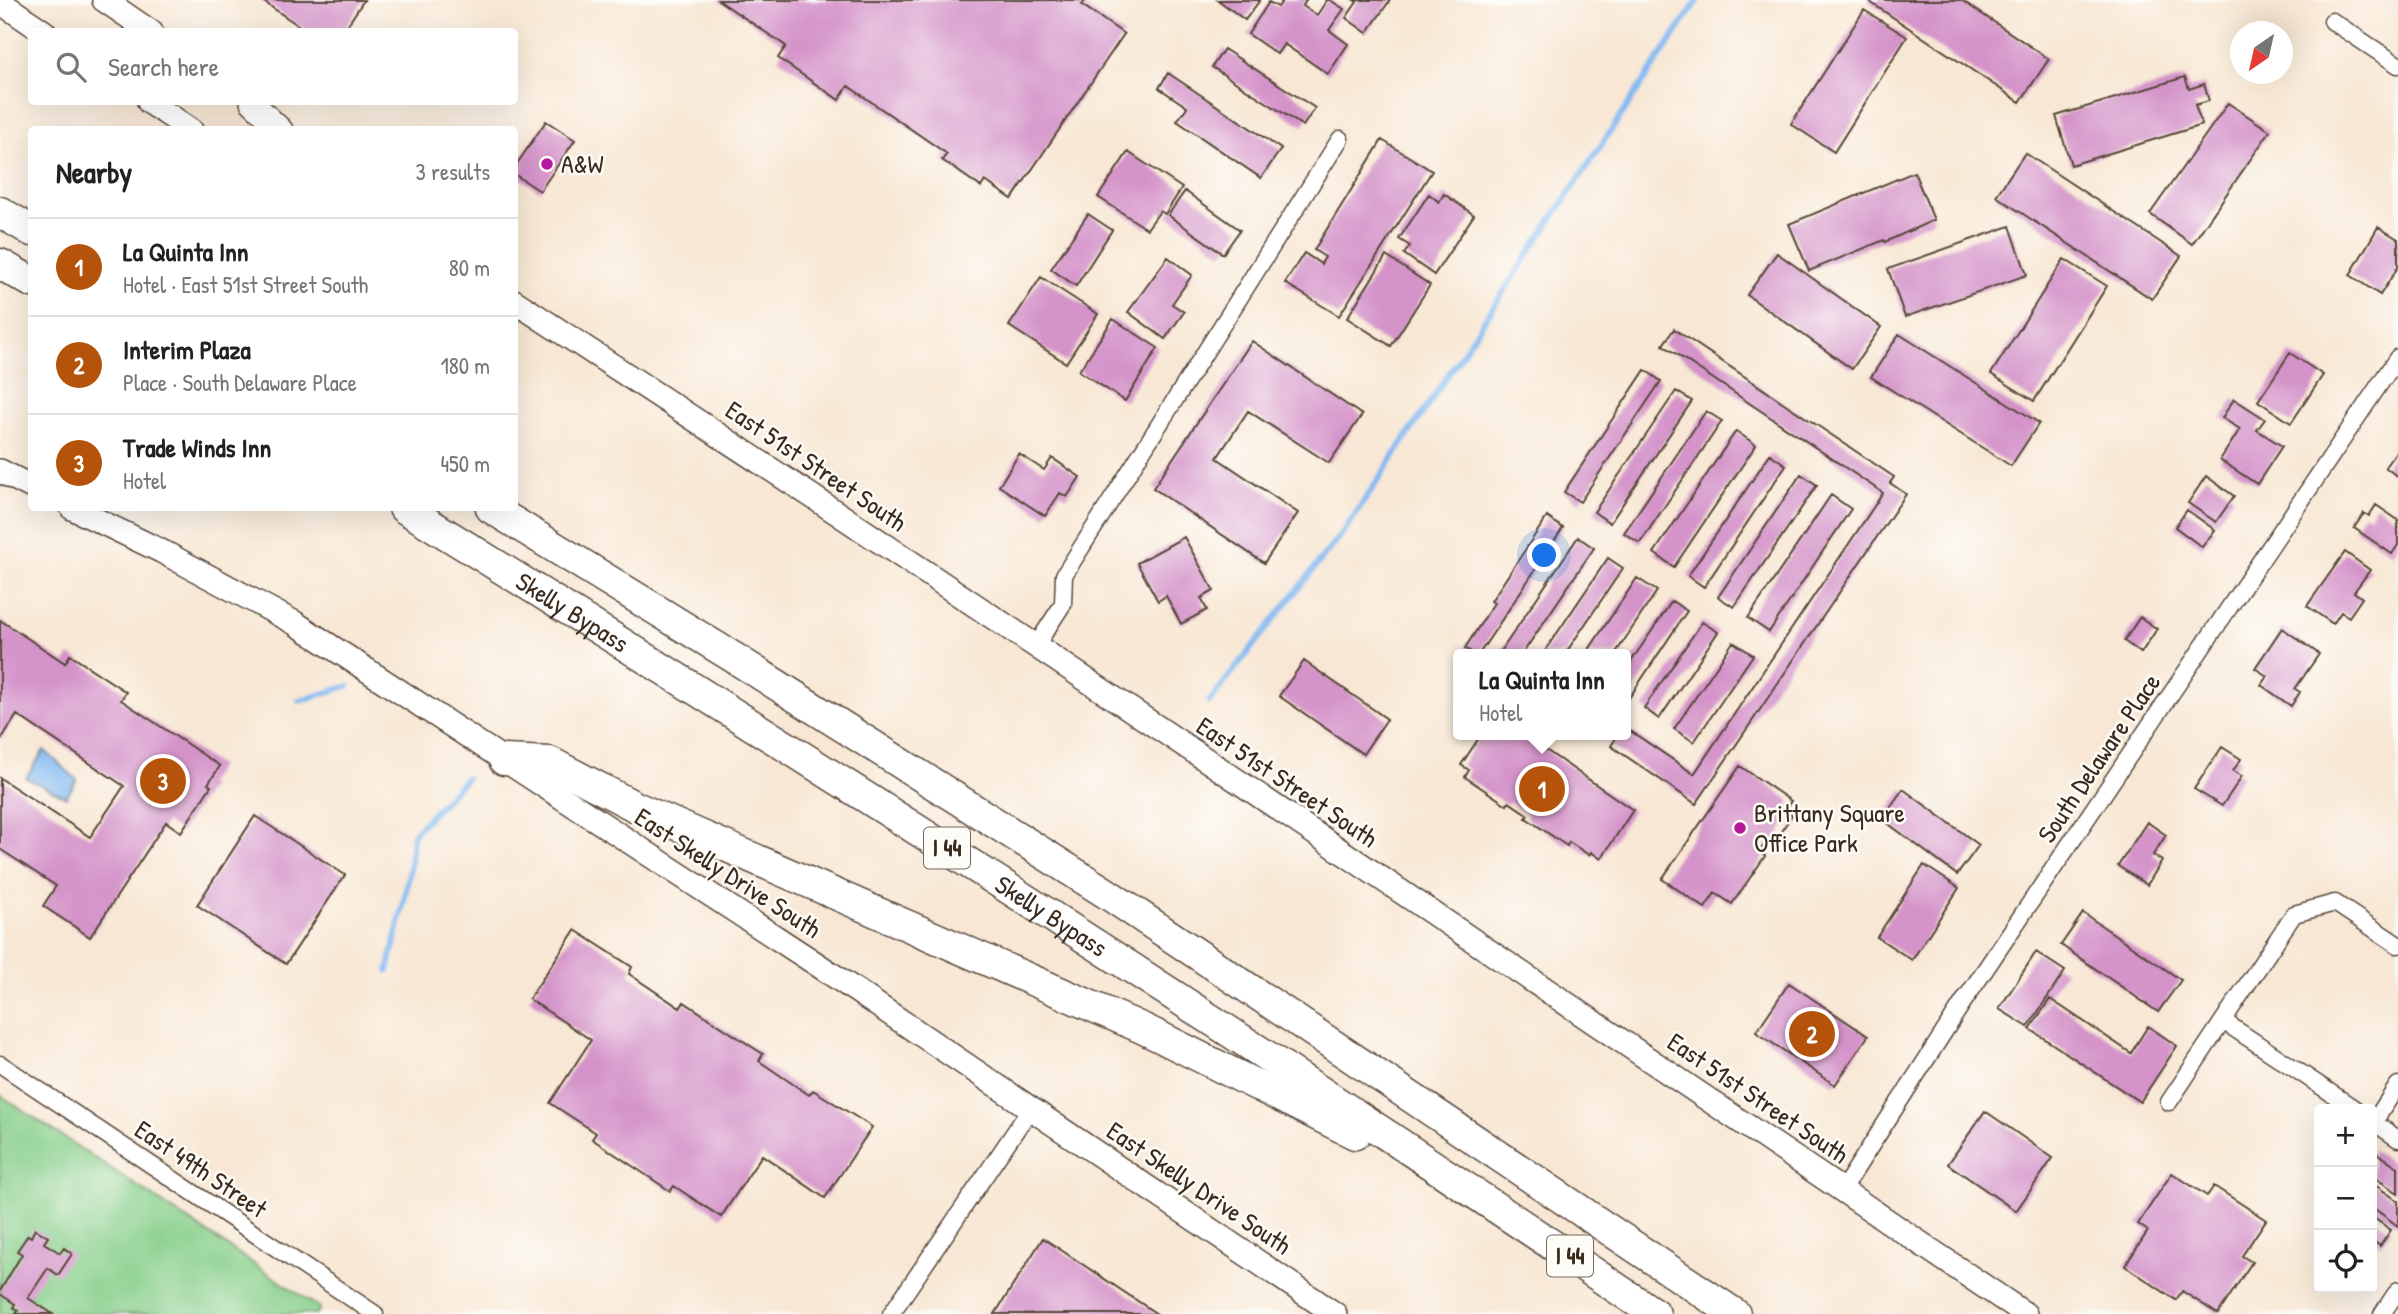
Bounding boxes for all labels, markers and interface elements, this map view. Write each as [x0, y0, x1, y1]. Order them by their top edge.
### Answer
north arrow [2230, 21, 2293, 84]
search box [28, 28, 518, 105]
icon: search [52, 48, 90, 86]
text: Search here [108, 49, 219, 84]
place label: A&W [561, 146, 603, 181]
text: Nearby [56, 152, 132, 192]
text: 3 results [415, 156, 490, 187]
marker: A&W [539, 156, 555, 172]
text: La Quinta Inn [123, 234, 249, 269]
text: 1 [75, 252, 83, 283]
text: 80 m [449, 252, 490, 283]
text: Hotel · East 51st Street South [123, 269, 368, 300]
text: Interim Plaza [123, 332, 251, 367]
text: 2 [74, 350, 84, 381]
text: 180 m [440, 350, 490, 381]
text: Place · South Delaware Place [123, 367, 357, 398]
street label: East 51st Street South [719, 392, 914, 539]
text: Trade Winds Inn [123, 430, 271, 465]
text: 3 [74, 448, 84, 479]
text: 450 m [440, 448, 490, 479]
text: Hotel [123, 465, 166, 496]
your location [1527, 538, 1561, 572]
street label: Skelly Bypass [509, 563, 636, 660]
popup [1453, 649, 1631, 740]
text: La Quinta Inn [1479, 662, 1605, 697]
street label: South Delaware Place [2029, 666, 2168, 849]
text: Hotel [1479, 697, 1522, 728]
street label: East 51st Street South [1190, 708, 1385, 855]
pin: 3 [140, 755, 186, 807]
pin: 1 [1519, 763, 1565, 815]
place label: Brittany Square Office Park [1754, 795, 1905, 860]
street label: East Skelly Drive South [628, 799, 828, 946]
marker: Brittany Square Office Park [1732, 820, 1748, 836]
road number: I 44 [924, 828, 970, 868]
street label: Skelly Bypass [989, 866, 1114, 965]
pin: 2 [1789, 1008, 1835, 1060]
street label: East 51st Street South [1661, 1024, 1856, 1171]
map controls [2314, 1104, 2377, 1293]
button: + [2314, 1104, 2377, 1167]
street label: East 49th Street [128, 1111, 275, 1226]
street label: East Skelly Drive South [1100, 1113, 1298, 1262]
button: − [2314, 1167, 2377, 1230]
button: locate [2314, 1230, 2377, 1293]
road number: I 44 [1547, 1236, 1593, 1276]

